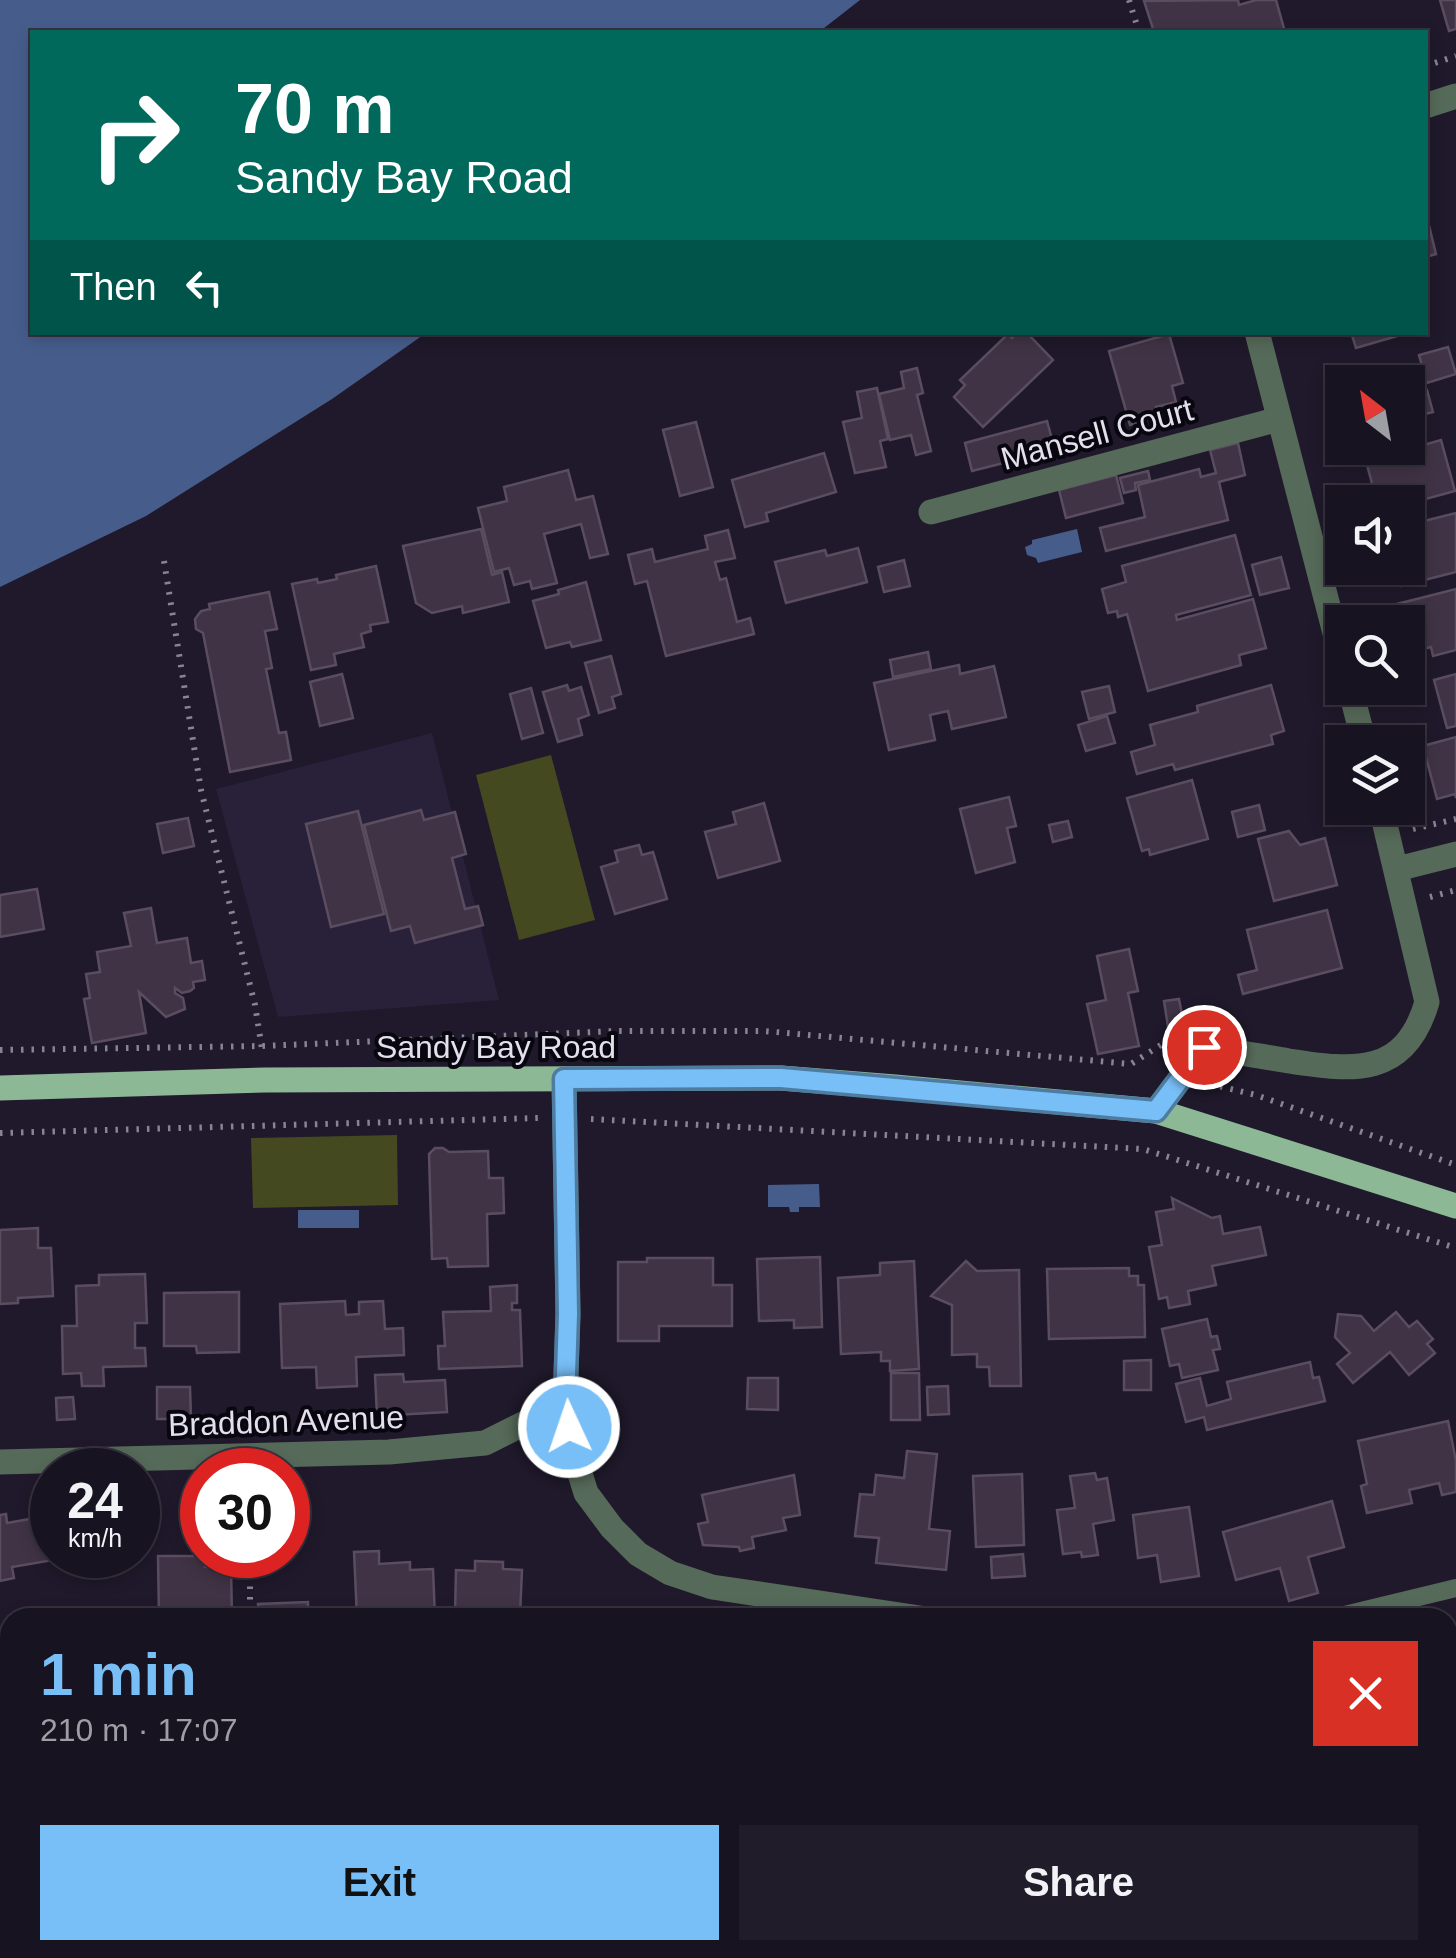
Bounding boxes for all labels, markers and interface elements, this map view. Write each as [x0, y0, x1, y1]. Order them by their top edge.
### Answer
icon: right [70, 70, 200, 200]
text: 70 m [235, 70, 395, 148]
text: Sandy Bay Road [235, 152, 573, 203]
icon: left [177, 260, 232, 315]
text: Then [70, 266, 157, 308]
north arrow [1325, 365, 1425, 465]
map controls [1325, 365, 1425, 825]
street label: Mansell Court [997, 391, 1197, 477]
button: sound [1325, 485, 1425, 585]
button: search [1325, 605, 1425, 705]
button: layers [1325, 725, 1425, 825]
pin [1162, 1005, 1247, 1090]
icon: arrive [1177, 1020, 1232, 1075]
street label: Sandy Bay Road [376, 1029, 616, 1065]
position arrow [517, 1375, 621, 1479]
street label: Braddon Avenue [167, 1399, 405, 1443]
speed limit sign: 30 [180, 1448, 310, 1578]
text: 24 [67, 1473, 123, 1529]
text: km/h [68, 1524, 122, 1552]
text: 1 min [40, 1641, 197, 1708]
button: close [1313, 1641, 1418, 1746]
text: 210 m · 17:07 [40, 1712, 237, 1748]
button: Exit [40, 1825, 719, 1940]
button: Share [739, 1825, 1418, 1940]

